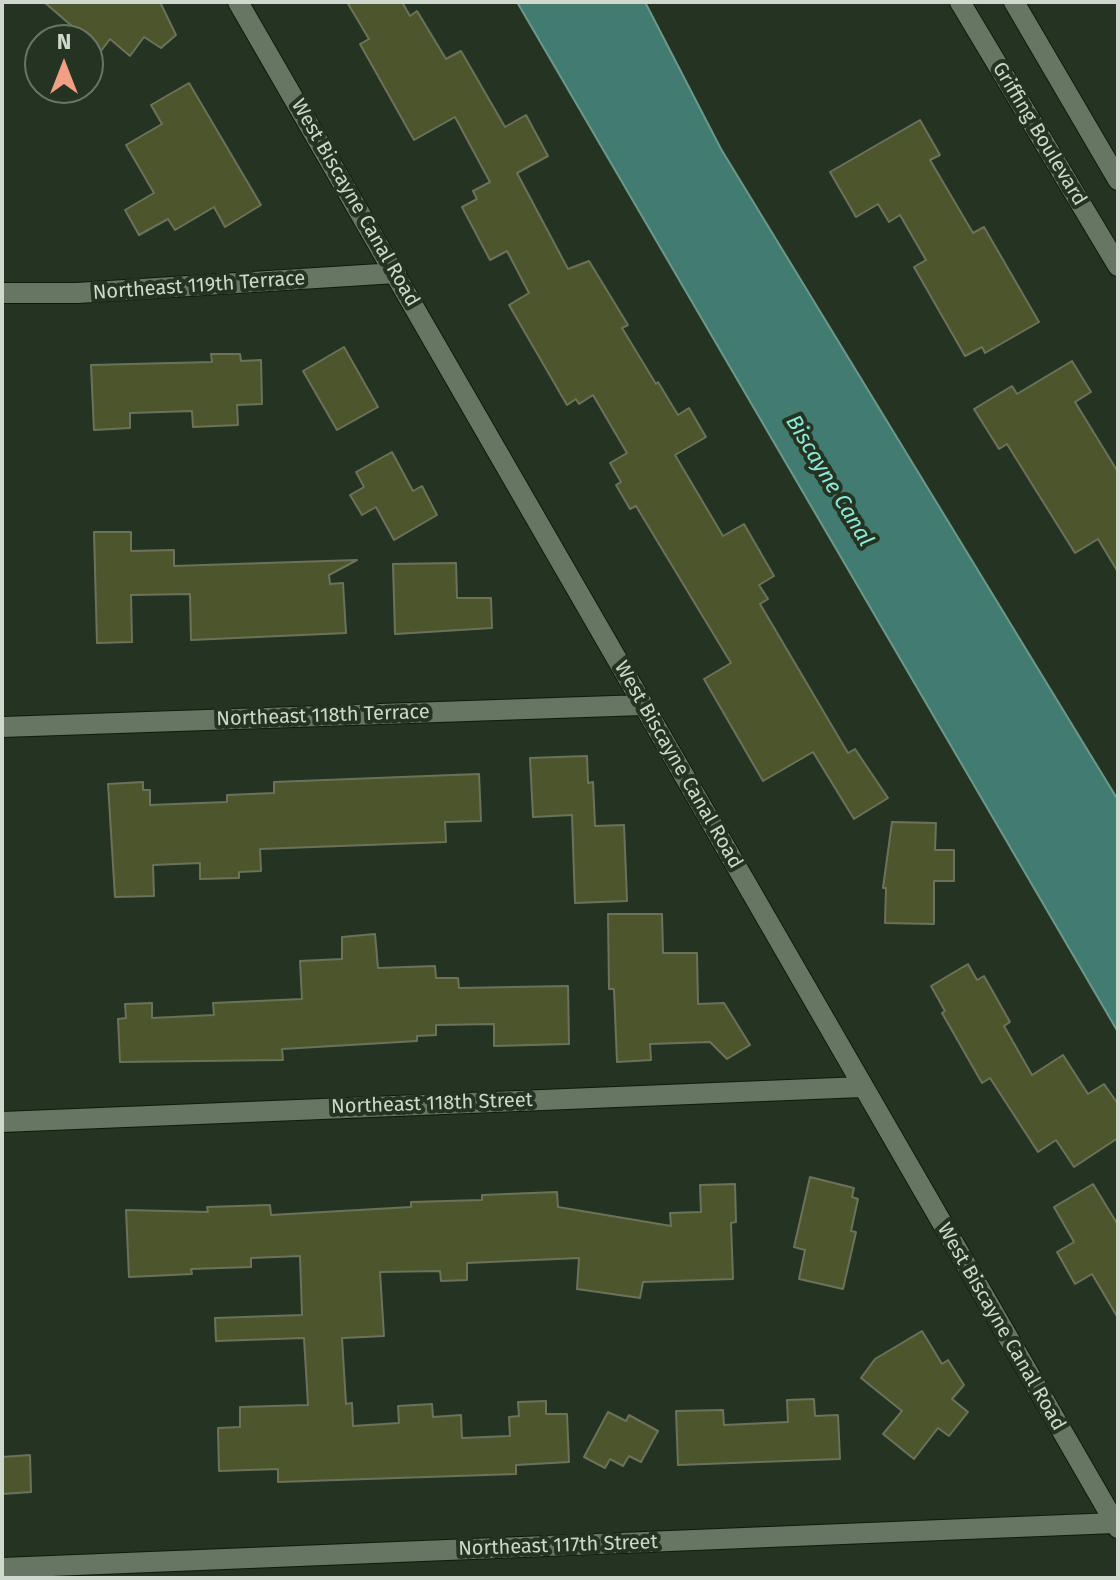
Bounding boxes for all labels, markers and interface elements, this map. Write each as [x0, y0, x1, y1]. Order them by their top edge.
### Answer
north arrow [24, 24, 104, 104]
text: N [57, 28, 71, 55]
street label: Griffing Boulevard [987, 58, 1091, 210]
street label: West Biscayne Canal Road [286, 95, 424, 311]
street label: Northeast 119th Terrace [92, 267, 306, 305]
water label: Biscayne Canal [779, 411, 879, 551]
street label: West Biscayne Canal Road [609, 657, 747, 873]
street label: Northeast 118th Terrace [216, 700, 430, 732]
street label: Northeast 118th Street [331, 1088, 533, 1120]
street label: West Biscayne Canal Road [932, 1219, 1070, 1435]
street label: Northeast 117th Street [458, 1531, 658, 1561]

